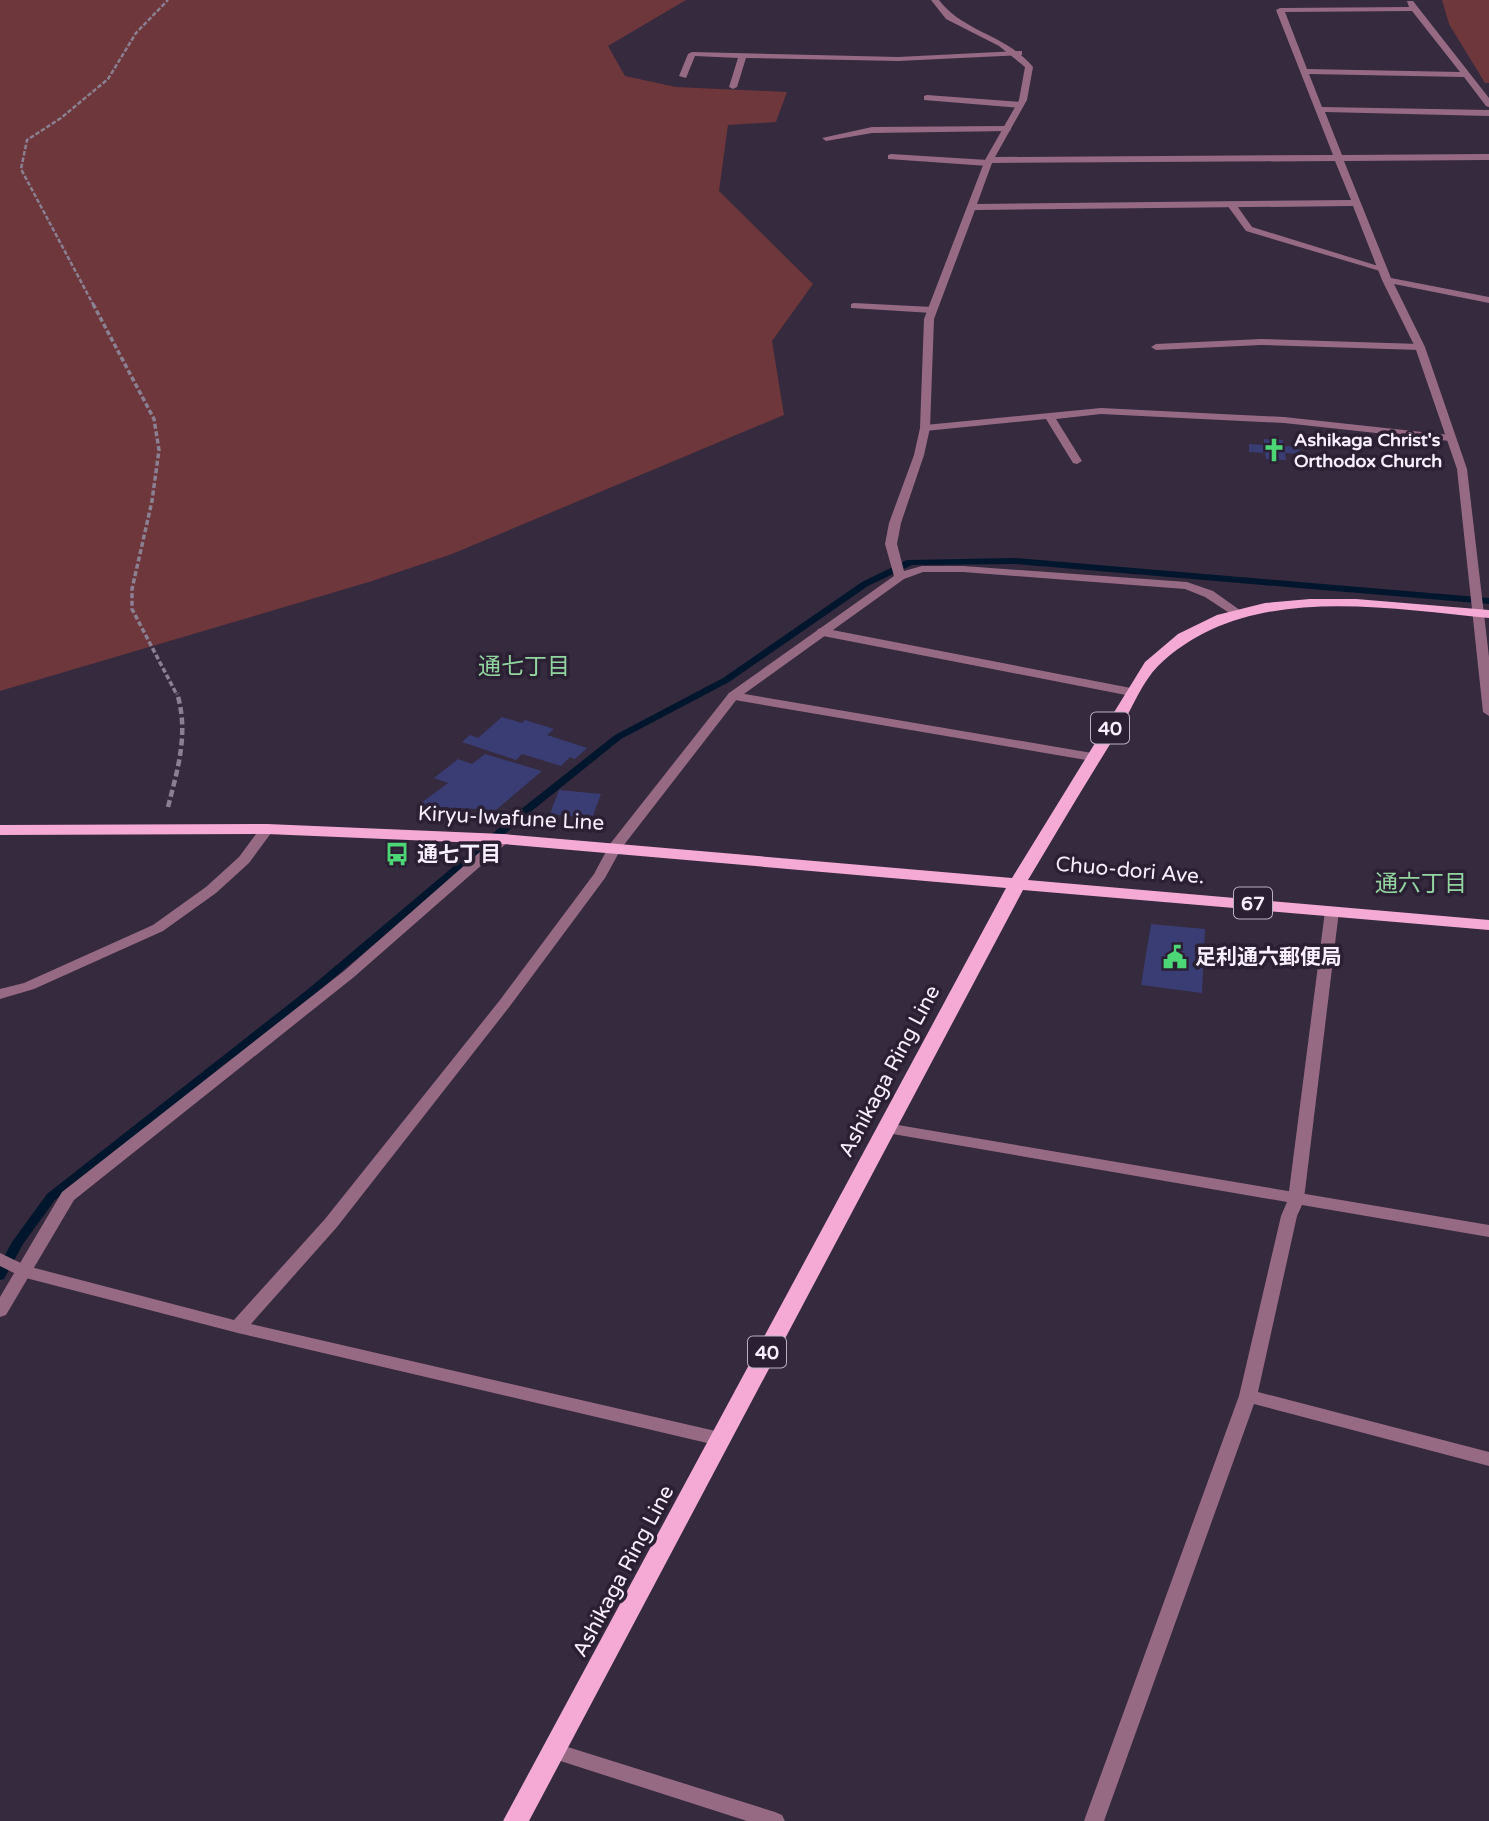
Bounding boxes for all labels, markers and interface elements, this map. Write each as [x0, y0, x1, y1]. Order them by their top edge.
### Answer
place label: Ashikaga Christ's Orthodox Church [1294, 429, 1442, 472]
church icon: Ashikaga Christ's Orthodox Church [1260, 436, 1288, 464]
district label: 通七丁目 [478, 653, 570, 681]
road number: 40 [1091, 712, 1129, 744]
street label: Kiryu-Iwafune Line [417, 801, 605, 836]
bus stop icon: 通七丁目 [383, 840, 411, 868]
place label: 通七丁目 [417, 842, 501, 867]
street label: Chuo-dori Ave. [1054, 852, 1205, 889]
district label: 通六丁目 [1375, 870, 1467, 898]
road number: 67 [1234, 888, 1272, 918]
public building icon: 足利通六郵便局 [1161, 943, 1189, 971]
place label: 足利通六郵便局 [1195, 945, 1342, 970]
street label: Ashikaga Ring Line [834, 981, 945, 1161]
road number: 40 [748, 1336, 786, 1368]
street label: Ashikaga Ring Line [568, 1481, 679, 1661]

